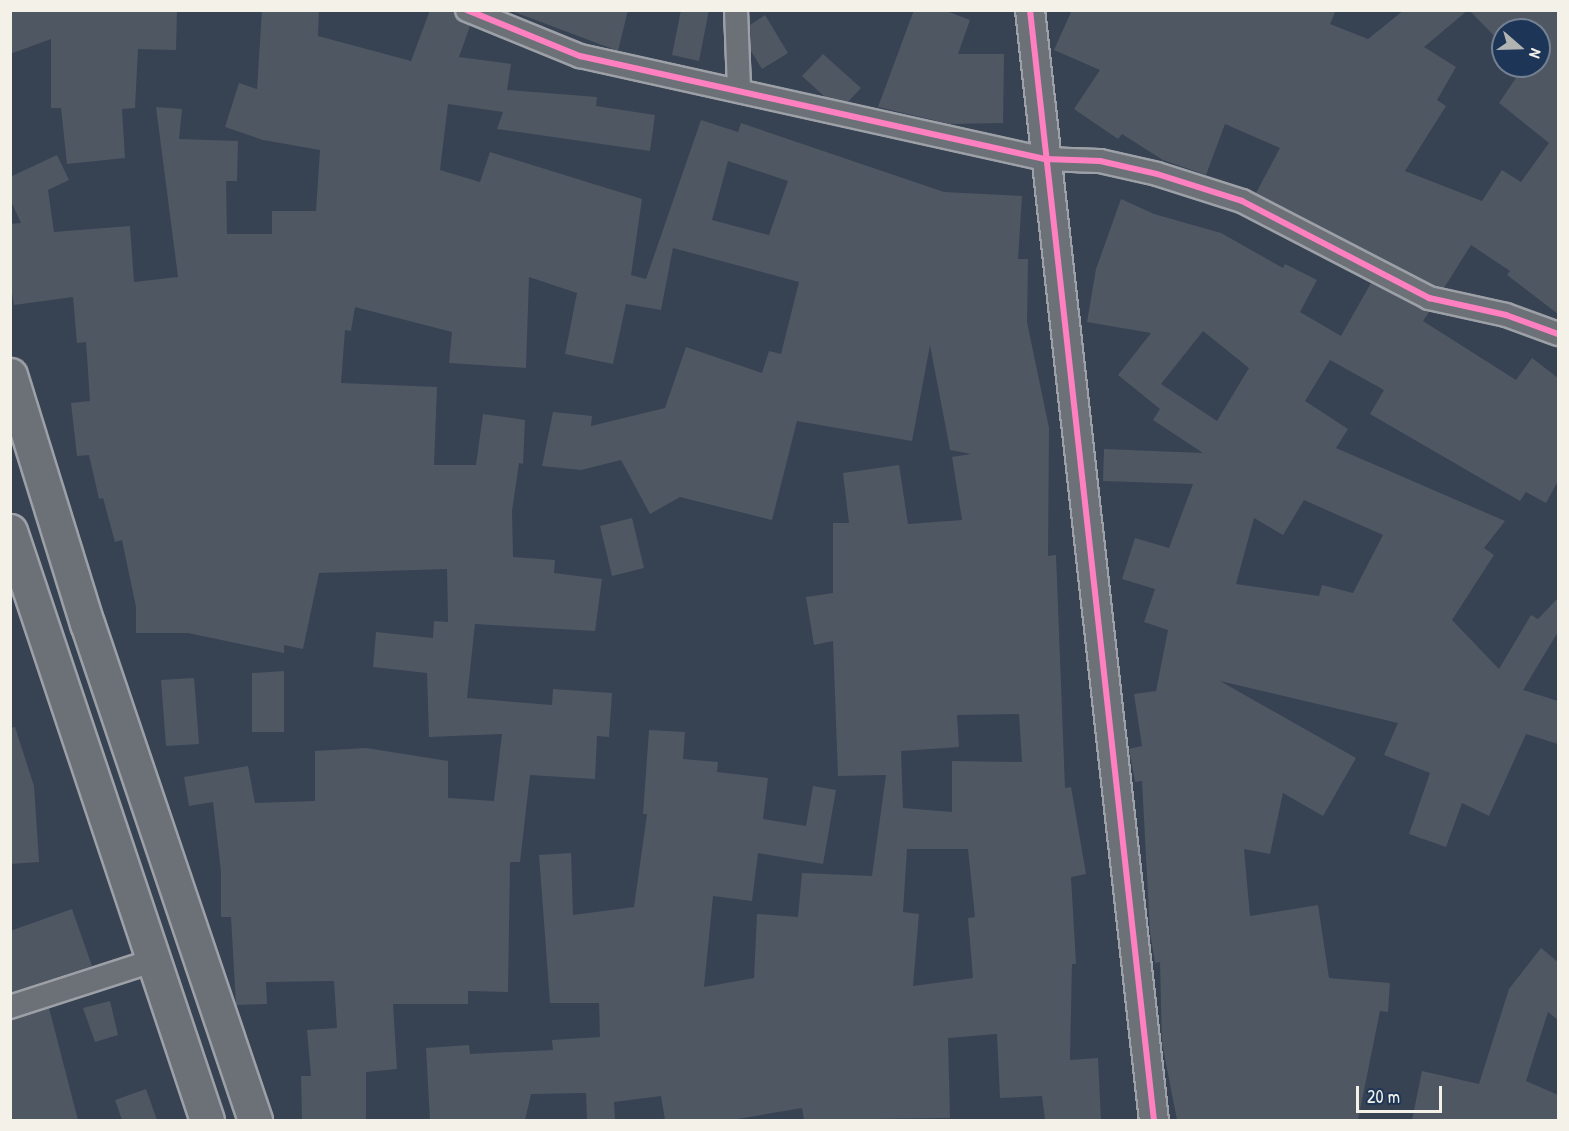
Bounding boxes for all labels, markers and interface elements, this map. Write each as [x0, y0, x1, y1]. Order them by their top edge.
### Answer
north arrow [1491, 18, 1551, 78]
text: N [1524, 46, 1548, 61]
scale bar [1359, 1074, 1444, 1112]
text: 20 m [1367, 1084, 1400, 1109]

